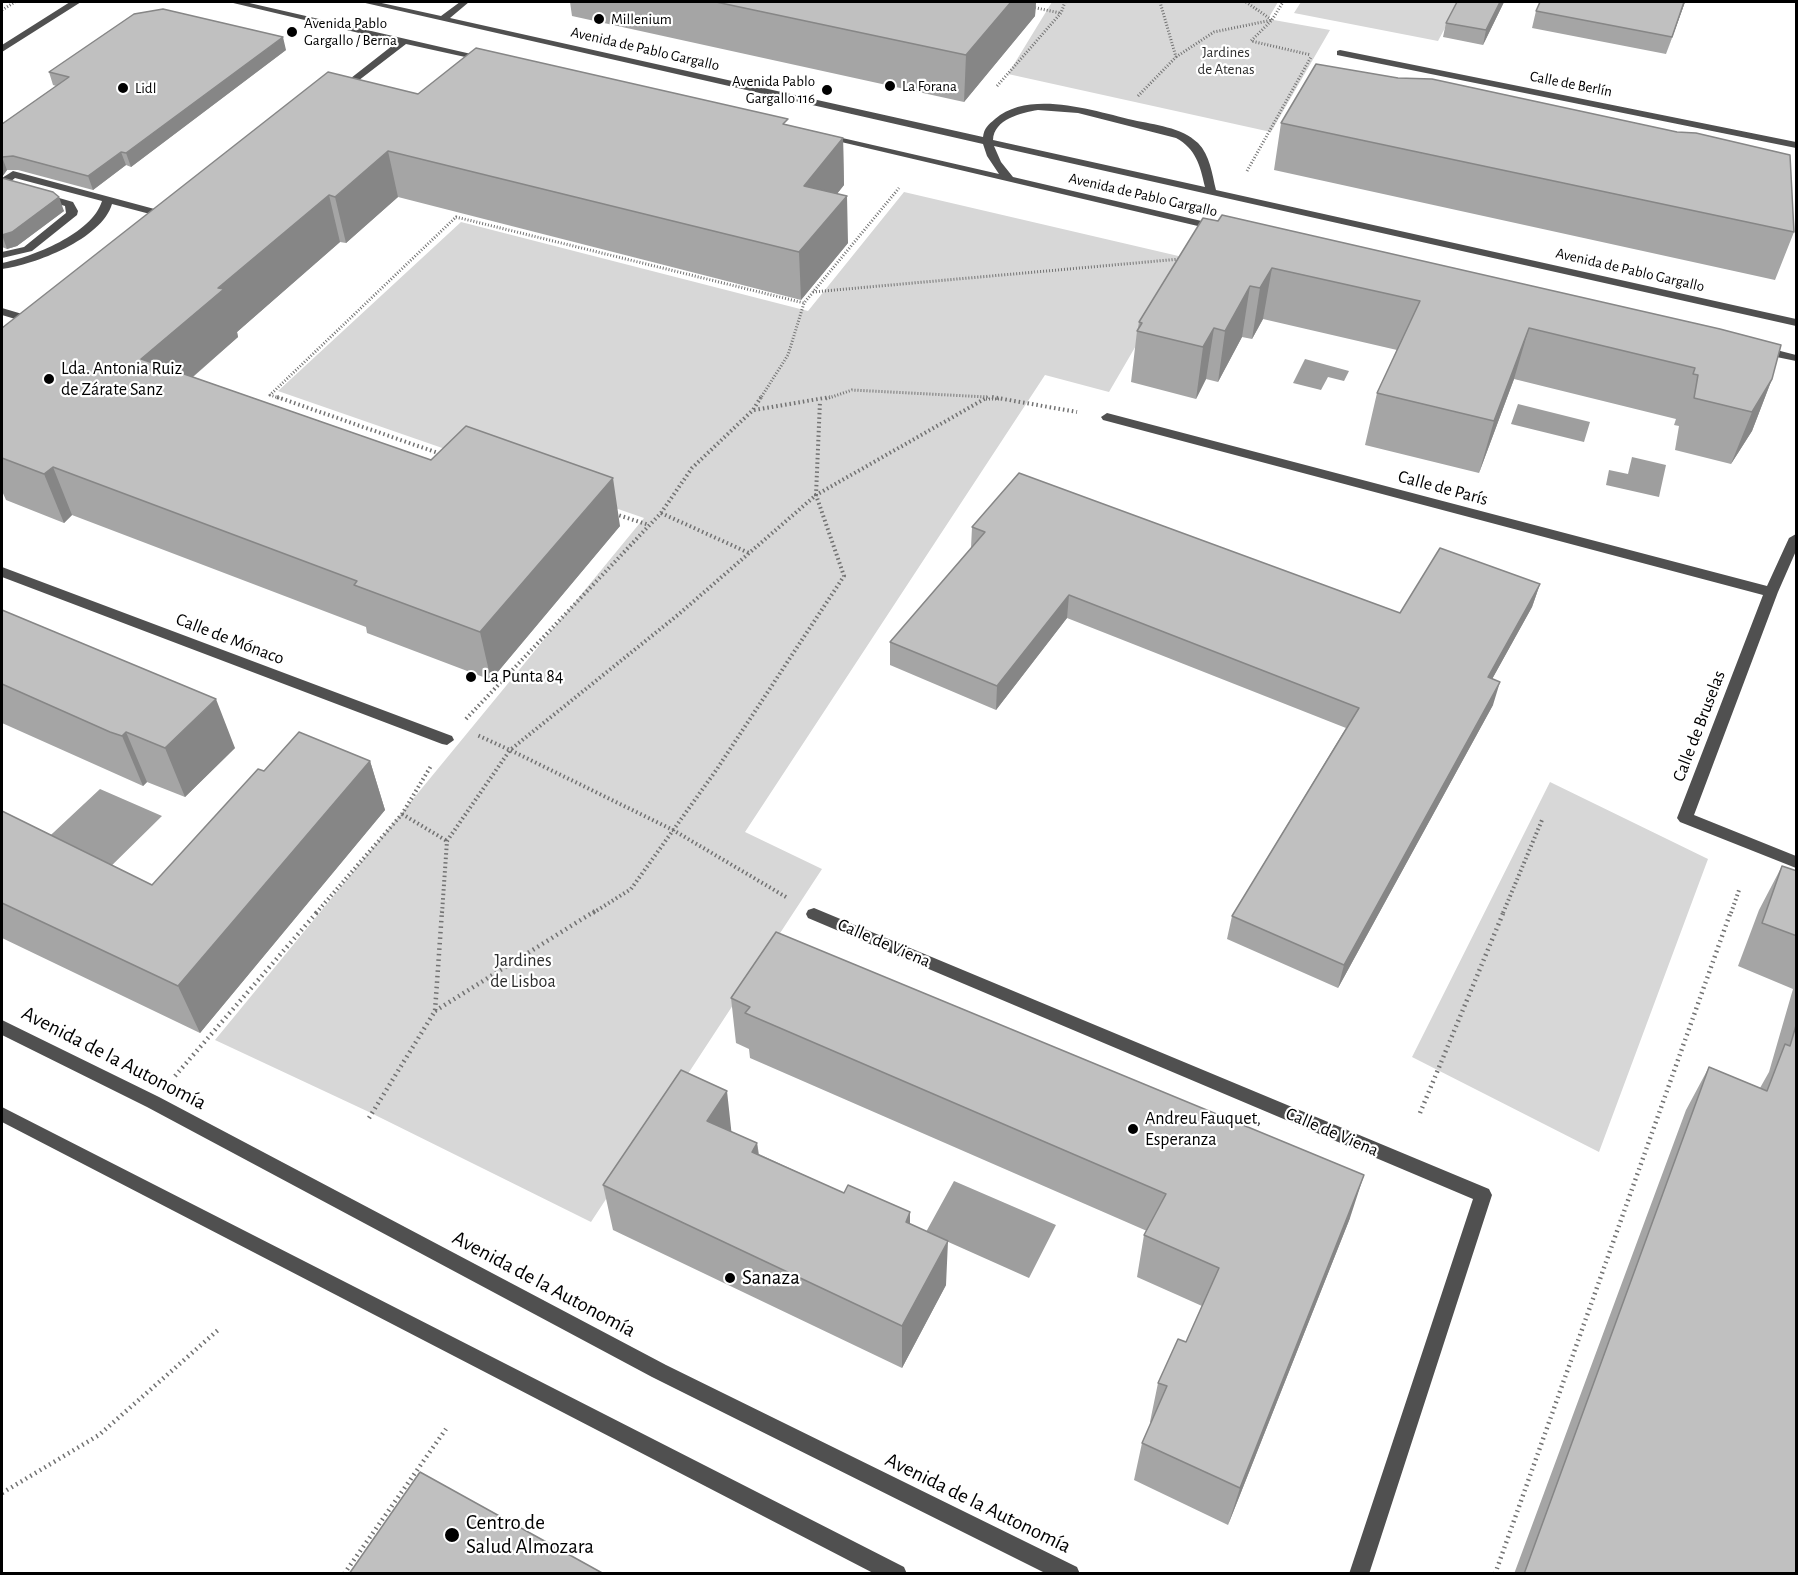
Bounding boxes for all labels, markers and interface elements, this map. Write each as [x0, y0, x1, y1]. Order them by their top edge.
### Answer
place label: Millenium [611, 10, 672, 28]
marker: Millenium [592, 12, 606, 26]
place label: Avenida Pablo Gargallo / Berna [304, 14, 397, 49]
street label: Avenida de Pablo Gargallo [569, 23, 721, 75]
marker: Avenida Pablo Gargallo / Berna [285, 25, 299, 39]
park label: Jardines de Atenas [1197, 43, 1255, 78]
street label: Calle de Berlín [1528, 67, 1614, 101]
place label: Avenida Pablo Gargallo 116 [732, 72, 815, 107]
place label: La Forana [902, 77, 957, 95]
place label: Lidl [135, 79, 156, 97]
marker: La Forana [883, 79, 897, 93]
marker: Lidl [116, 81, 130, 95]
marker: Avenida Pablo Gargallo 116 [820, 83, 834, 97]
street label: Avenida de Pablo Gargallo [1067, 169, 1219, 221]
street label: Avenida de Pablo Gargallo [1554, 244, 1706, 296]
place label: Lda. Antonia Ruiz de Zárate Sanz [61, 358, 182, 400]
marker: Lda. Antonia Ruiz de Zárate Sanz [42, 372, 56, 386]
street label: Calle de París [1396, 466, 1490, 510]
street label: Calle de Mónaco [173, 608, 287, 670]
place label: La Punta 84 [483, 666, 563, 688]
street label: Calle de Bruselas [1668, 667, 1730, 785]
marker: La Punta 84 [464, 670, 478, 684]
street label: Calle de Viena [834, 914, 934, 972]
park label: Jardines de Lisboa [490, 950, 556, 992]
street label: Avenida de la Autonomía [17, 1001, 211, 1115]
street label: Calle de Viena [1282, 1103, 1382, 1161]
place label: Andreu Fauquet, Esperanza [1145, 1108, 1261, 1150]
marker: Andreu Fauquet, Esperanza [1126, 1122, 1140, 1136]
street label: Avenida de la Autonomía [448, 1225, 640, 1343]
place label: Sanaza [742, 1265, 800, 1291]
marker: Sanaza [723, 1271, 737, 1285]
street label: Avenida de la Autonomía [881, 1447, 1075, 1559]
place label: Centro de Salud Almozara [466, 1510, 594, 1560]
marker: Centro de Salud Almozara [443, 1526, 461, 1544]

